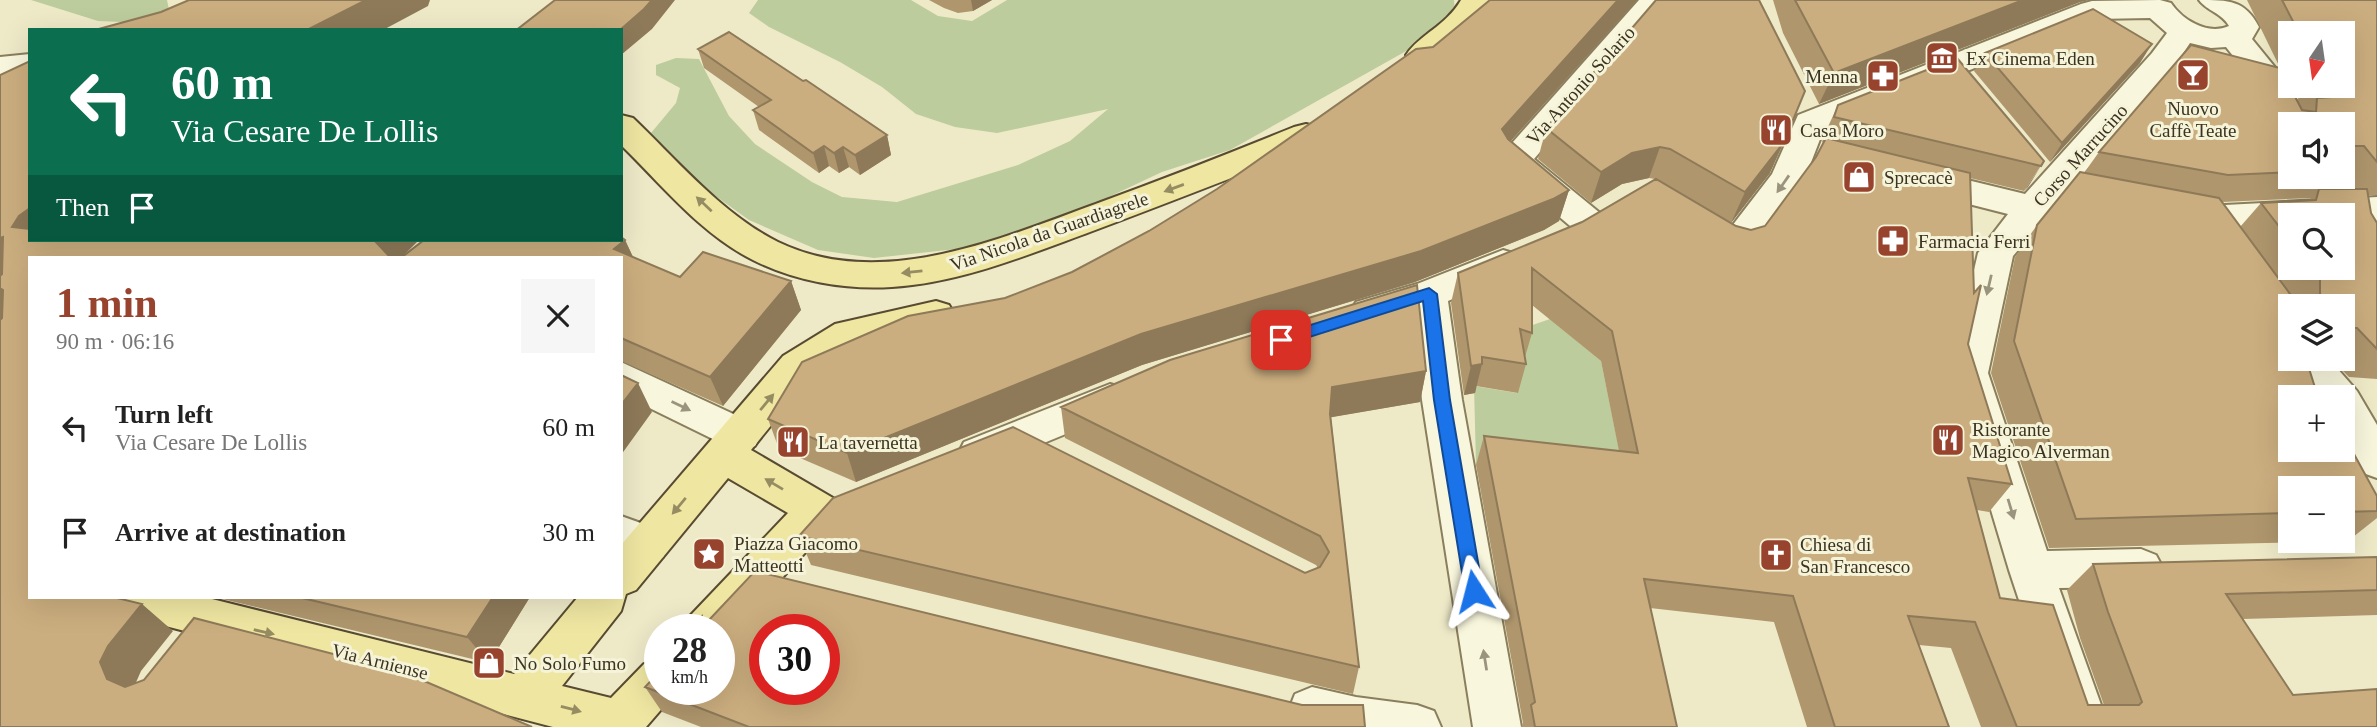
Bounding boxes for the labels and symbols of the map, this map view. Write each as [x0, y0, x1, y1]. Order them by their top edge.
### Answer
north arrow [2278, 21, 2356, 98]
street label: Via Antonio Solario [1522, 22, 1639, 149]
museum icon: Ex Cinema Eden [1923, 39, 1961, 77]
place label: Ex Cinema Eden [1966, 48, 2095, 69]
bar icon: Nuovo Caffè Teate [2174, 56, 2212, 94]
pharmacy icon: Menna [1864, 57, 1902, 95]
place label: Menna [1805, 66, 1859, 87]
place label: Nuovo Caffè Teate [2149, 98, 2237, 141]
street label: Corso Marrucino [2029, 100, 2132, 211]
restaurant icon: Casa Moro [1757, 111, 1795, 149]
place label: Casa Moro [1800, 120, 1884, 141]
shop icon: Sprecacè [1840, 158, 1878, 196]
place label: Sprecacè [1884, 167, 1953, 188]
one-way arrow [1776, 175, 1790, 193]
one-way arrow [1164, 183, 1185, 194]
street label: Via Nicola da Guardiagrele [947, 188, 1151, 275]
one-way arrow [696, 196, 713, 212]
pharmacy icon: Farmacia Ferri [1874, 222, 1912, 260]
place label: Farmacia Ferri [1918, 231, 2030, 252]
one-way arrow [901, 267, 923, 278]
one-way arrow [1984, 274, 1995, 296]
pin [1251, 310, 1311, 370]
one-way arrow [760, 394, 775, 412]
one-way arrow [671, 400, 691, 411]
place label: Ristorante Magico Alverman [1972, 419, 2110, 462]
restaurant icon: Ristorante Magico Alverman [1929, 421, 1967, 459]
restaurant icon: La tavernetta [774, 423, 812, 461]
place label: La tavernetta [818, 432, 918, 453]
one-way arrow [764, 478, 784, 490]
one-way arrow [672, 497, 687, 515]
one-way arrow [2007, 499, 2017, 520]
place label: Piazza Giacomo Matteotti [734, 533, 858, 576]
place label: Chiesa di San Francesco [1800, 534, 1910, 577]
place icon: Piazza Giacomo Matteotti [690, 535, 728, 573]
church icon: Chiesa di San Francesco [1757, 536, 1795, 574]
position arrow [1437, 554, 1511, 628]
speed limit sign: 30 [749, 614, 840, 705]
one-way arrow [253, 627, 275, 638]
street label: Via Arniense [330, 639, 430, 684]
shop icon: No Solo Fumo [470, 644, 508, 682]
one-way arrow [1479, 649, 1490, 671]
place label: No Solo Fumo [514, 653, 626, 674]
one-way arrow [560, 704, 582, 715]

